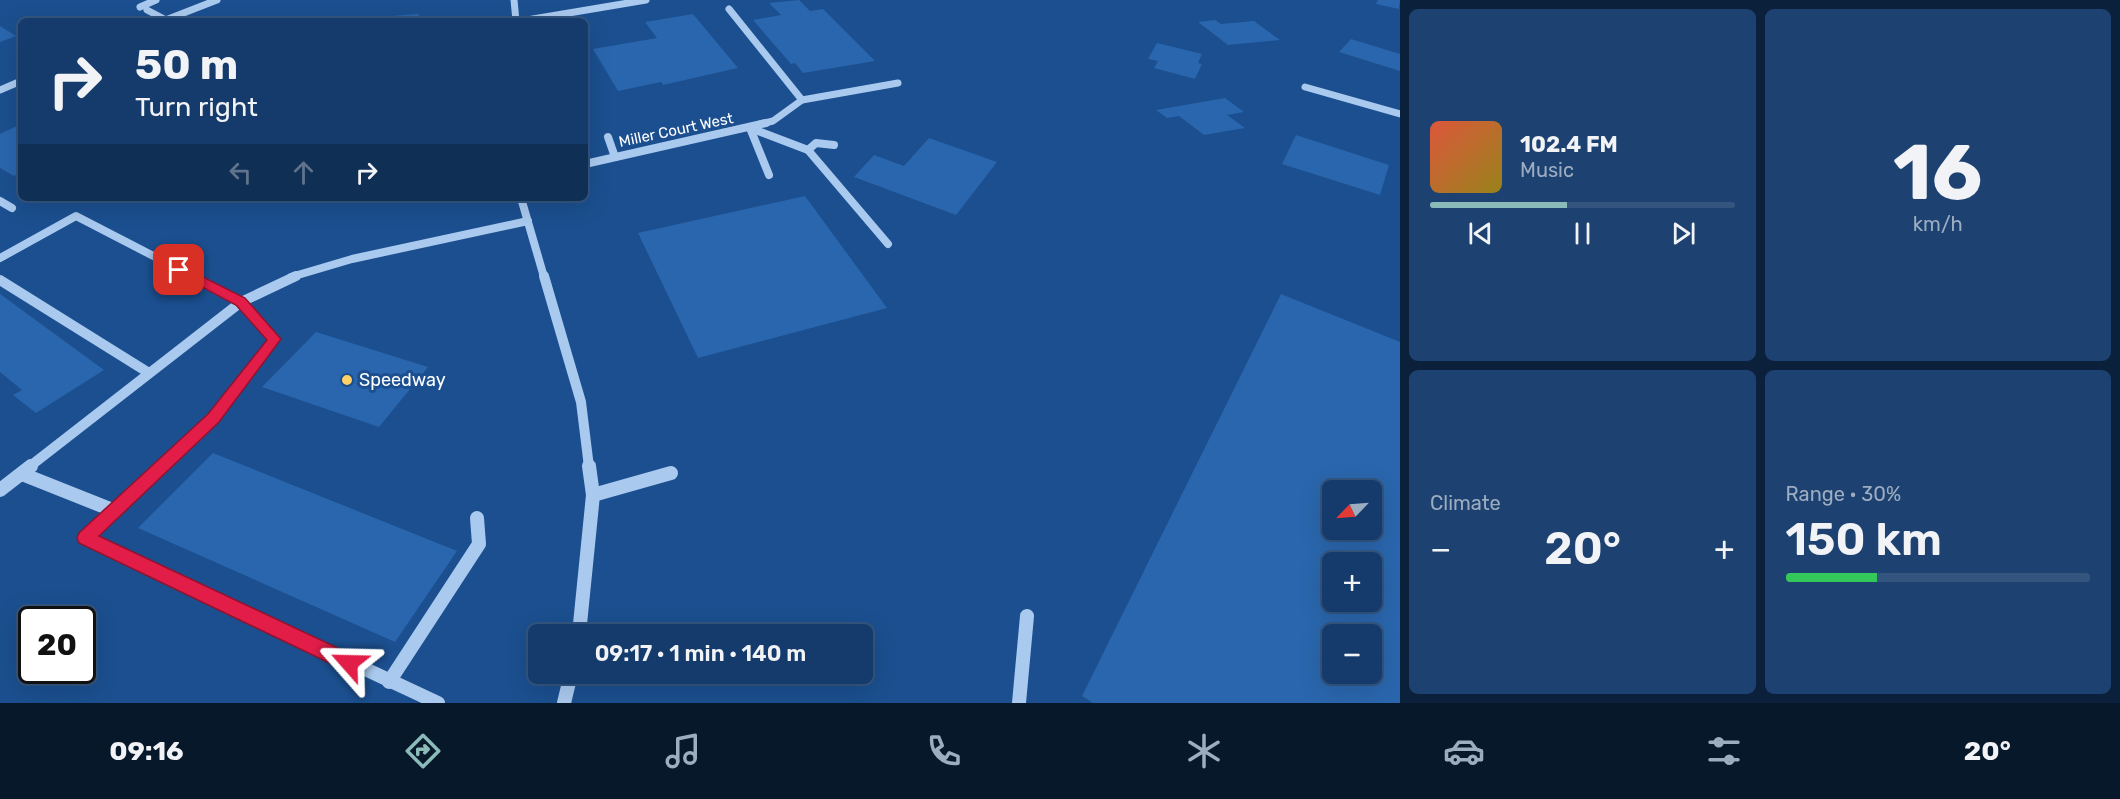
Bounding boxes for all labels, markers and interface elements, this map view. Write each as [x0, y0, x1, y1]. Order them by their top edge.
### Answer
text: 50 m [135, 40, 238, 90]
icon: right [36, 42, 114, 120]
text: Turn right [135, 91, 258, 123]
street label: Miller Court West [617, 109, 735, 151]
text: 16 [1893, 126, 1983, 219]
text: 102.4 FM [1520, 131, 1618, 158]
icon: left [224, 156, 257, 189]
icon: ahead [287, 156, 320, 189]
icon: right [350, 156, 383, 189]
text: Music [1520, 158, 1574, 182]
text: km/h [1913, 212, 1963, 236]
icon: previous [1464, 217, 1497, 250]
icon: pause [1566, 217, 1599, 250]
icon: next [1667, 217, 1700, 250]
pin [153, 244, 204, 295]
icon: arrive [162, 253, 195, 286]
place label: Speedway [359, 369, 446, 391]
marker: Speedway [340, 373, 354, 387]
north arrow [1322, 480, 1382, 540]
map controls [1322, 480, 1382, 684]
text: Range · 30% [1786, 482, 1901, 506]
text: Climate [1430, 491, 1501, 515]
text: 150 km [1786, 513, 1942, 566]
text: 20° [1544, 522, 1621, 575]
text: − [1430, 529, 1451, 568]
text: + [1714, 529, 1735, 568]
button: + [1322, 552, 1382, 612]
speed limit sign: 20 [18, 606, 96, 684]
button: − [1322, 624, 1382, 684]
position arrow [317, 631, 381, 695]
text: 09:17 · 1 min · 140 m [595, 640, 806, 667]
icon: directions [402, 730, 444, 772]
icon: music [662, 730, 704, 772]
icon: phone [923, 730, 965, 772]
icon: climate [1183, 730, 1225, 772]
icon: car [1443, 730, 1485, 772]
icon: filters [1703, 730, 1745, 772]
text: 09:16 [109, 735, 184, 767]
text: 20° [1964, 735, 2011, 767]

